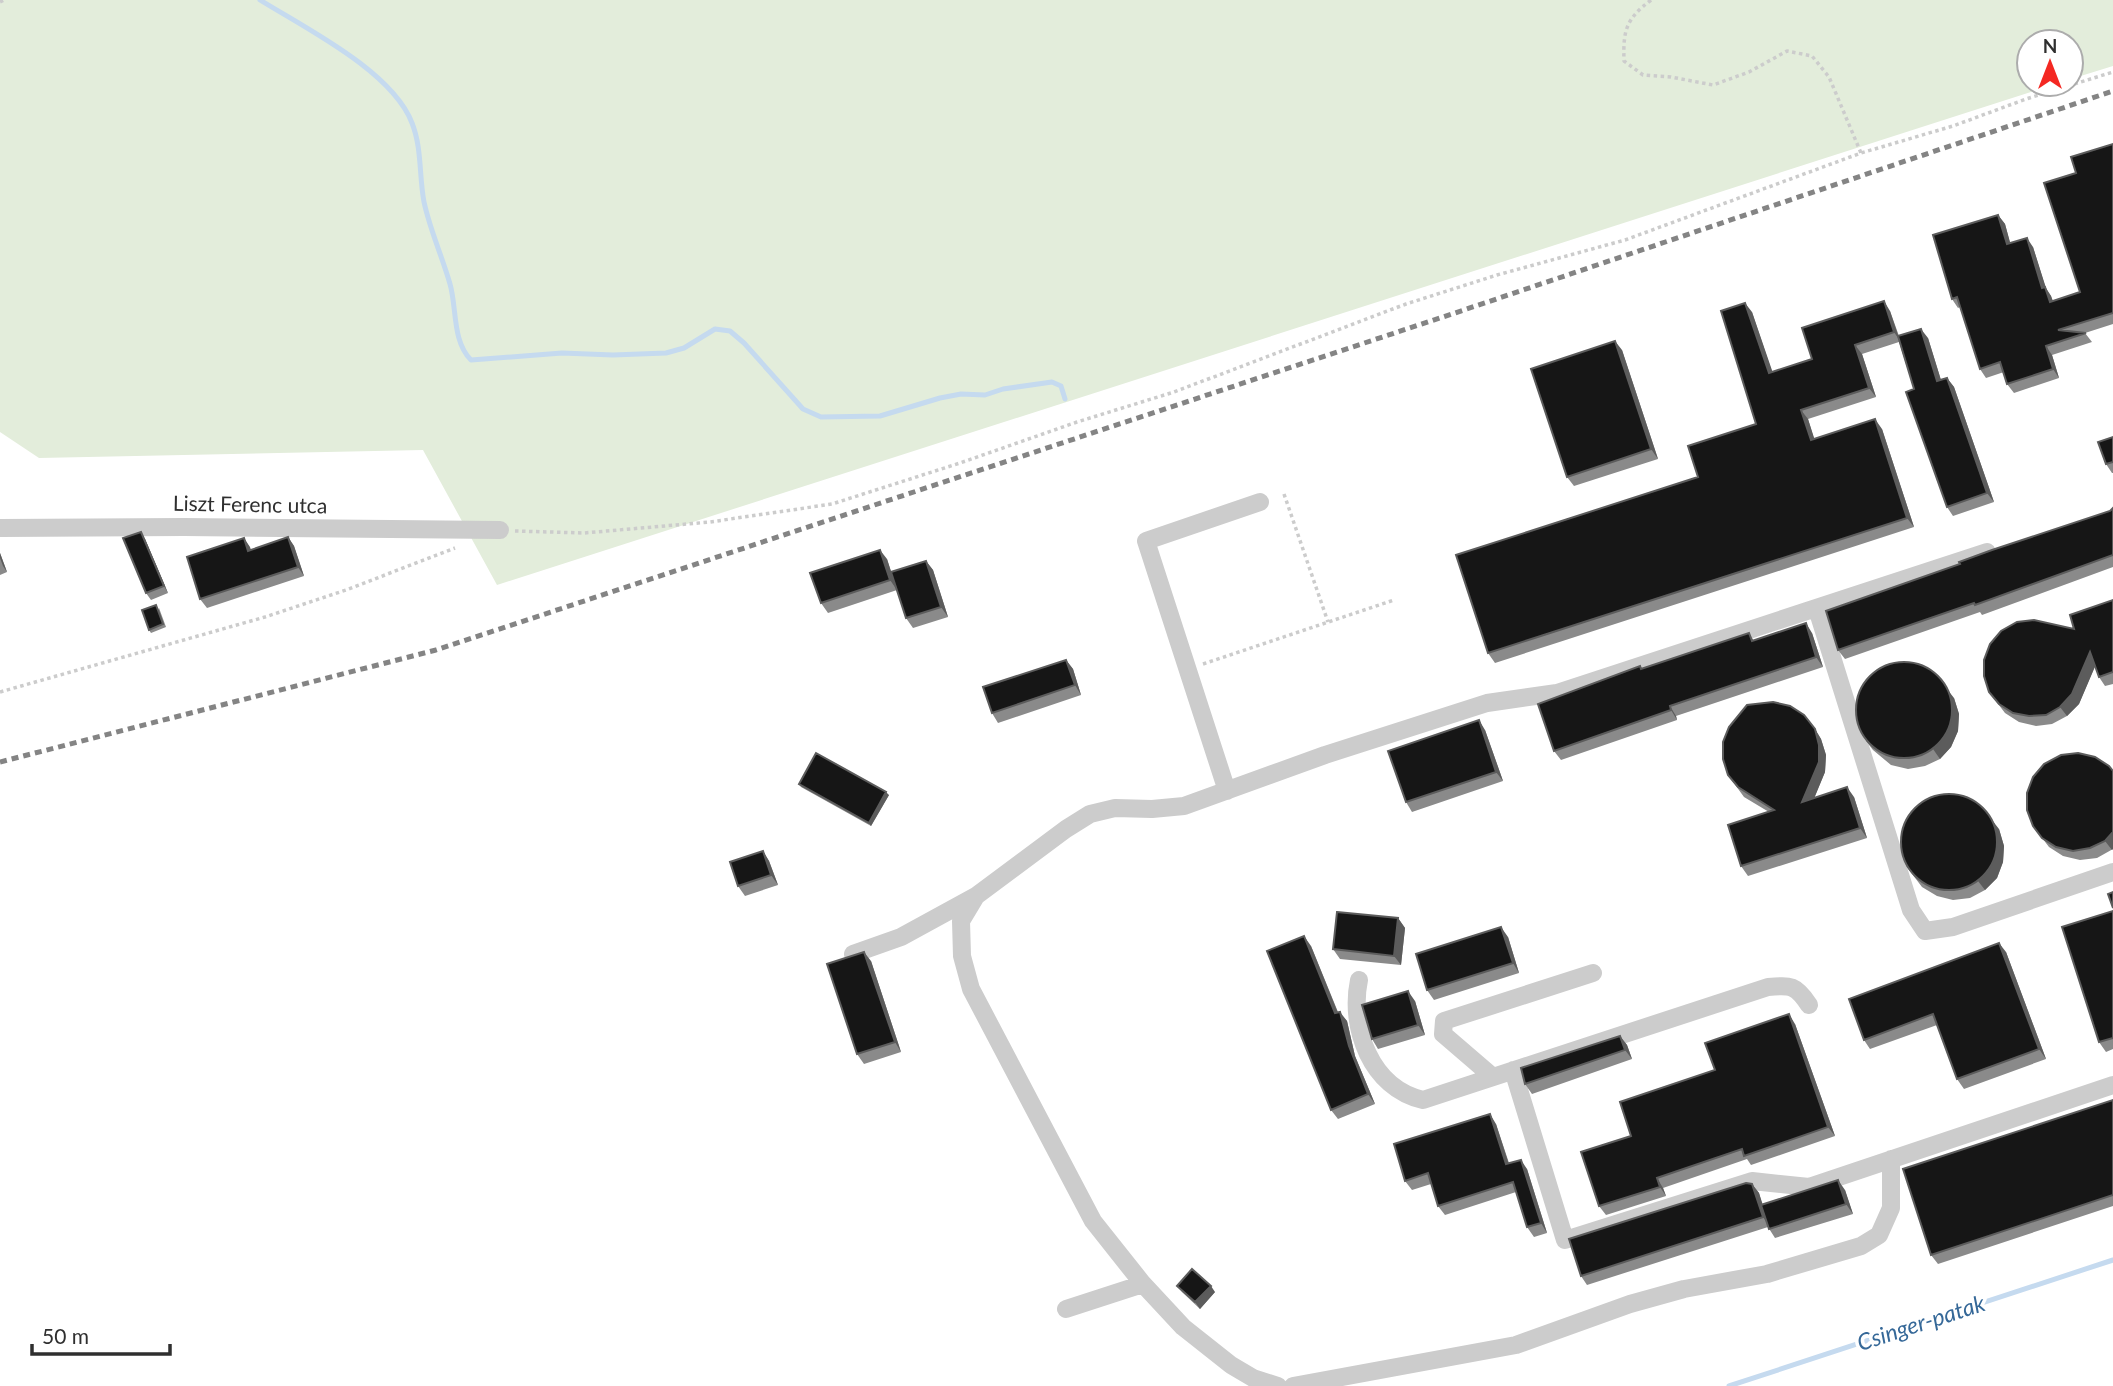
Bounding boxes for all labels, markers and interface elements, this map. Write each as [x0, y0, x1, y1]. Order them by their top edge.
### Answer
north arrow [2015, 28, 2085, 98]
text: N [2043, 34, 2057, 57]
street label: Liszt Ferenc utca [173, 490, 327, 517]
water label: Csinger-patak [1853, 1288, 1989, 1356]
scale bar [32, 1312, 170, 1356]
text: 50 m [42, 1323, 89, 1348]

